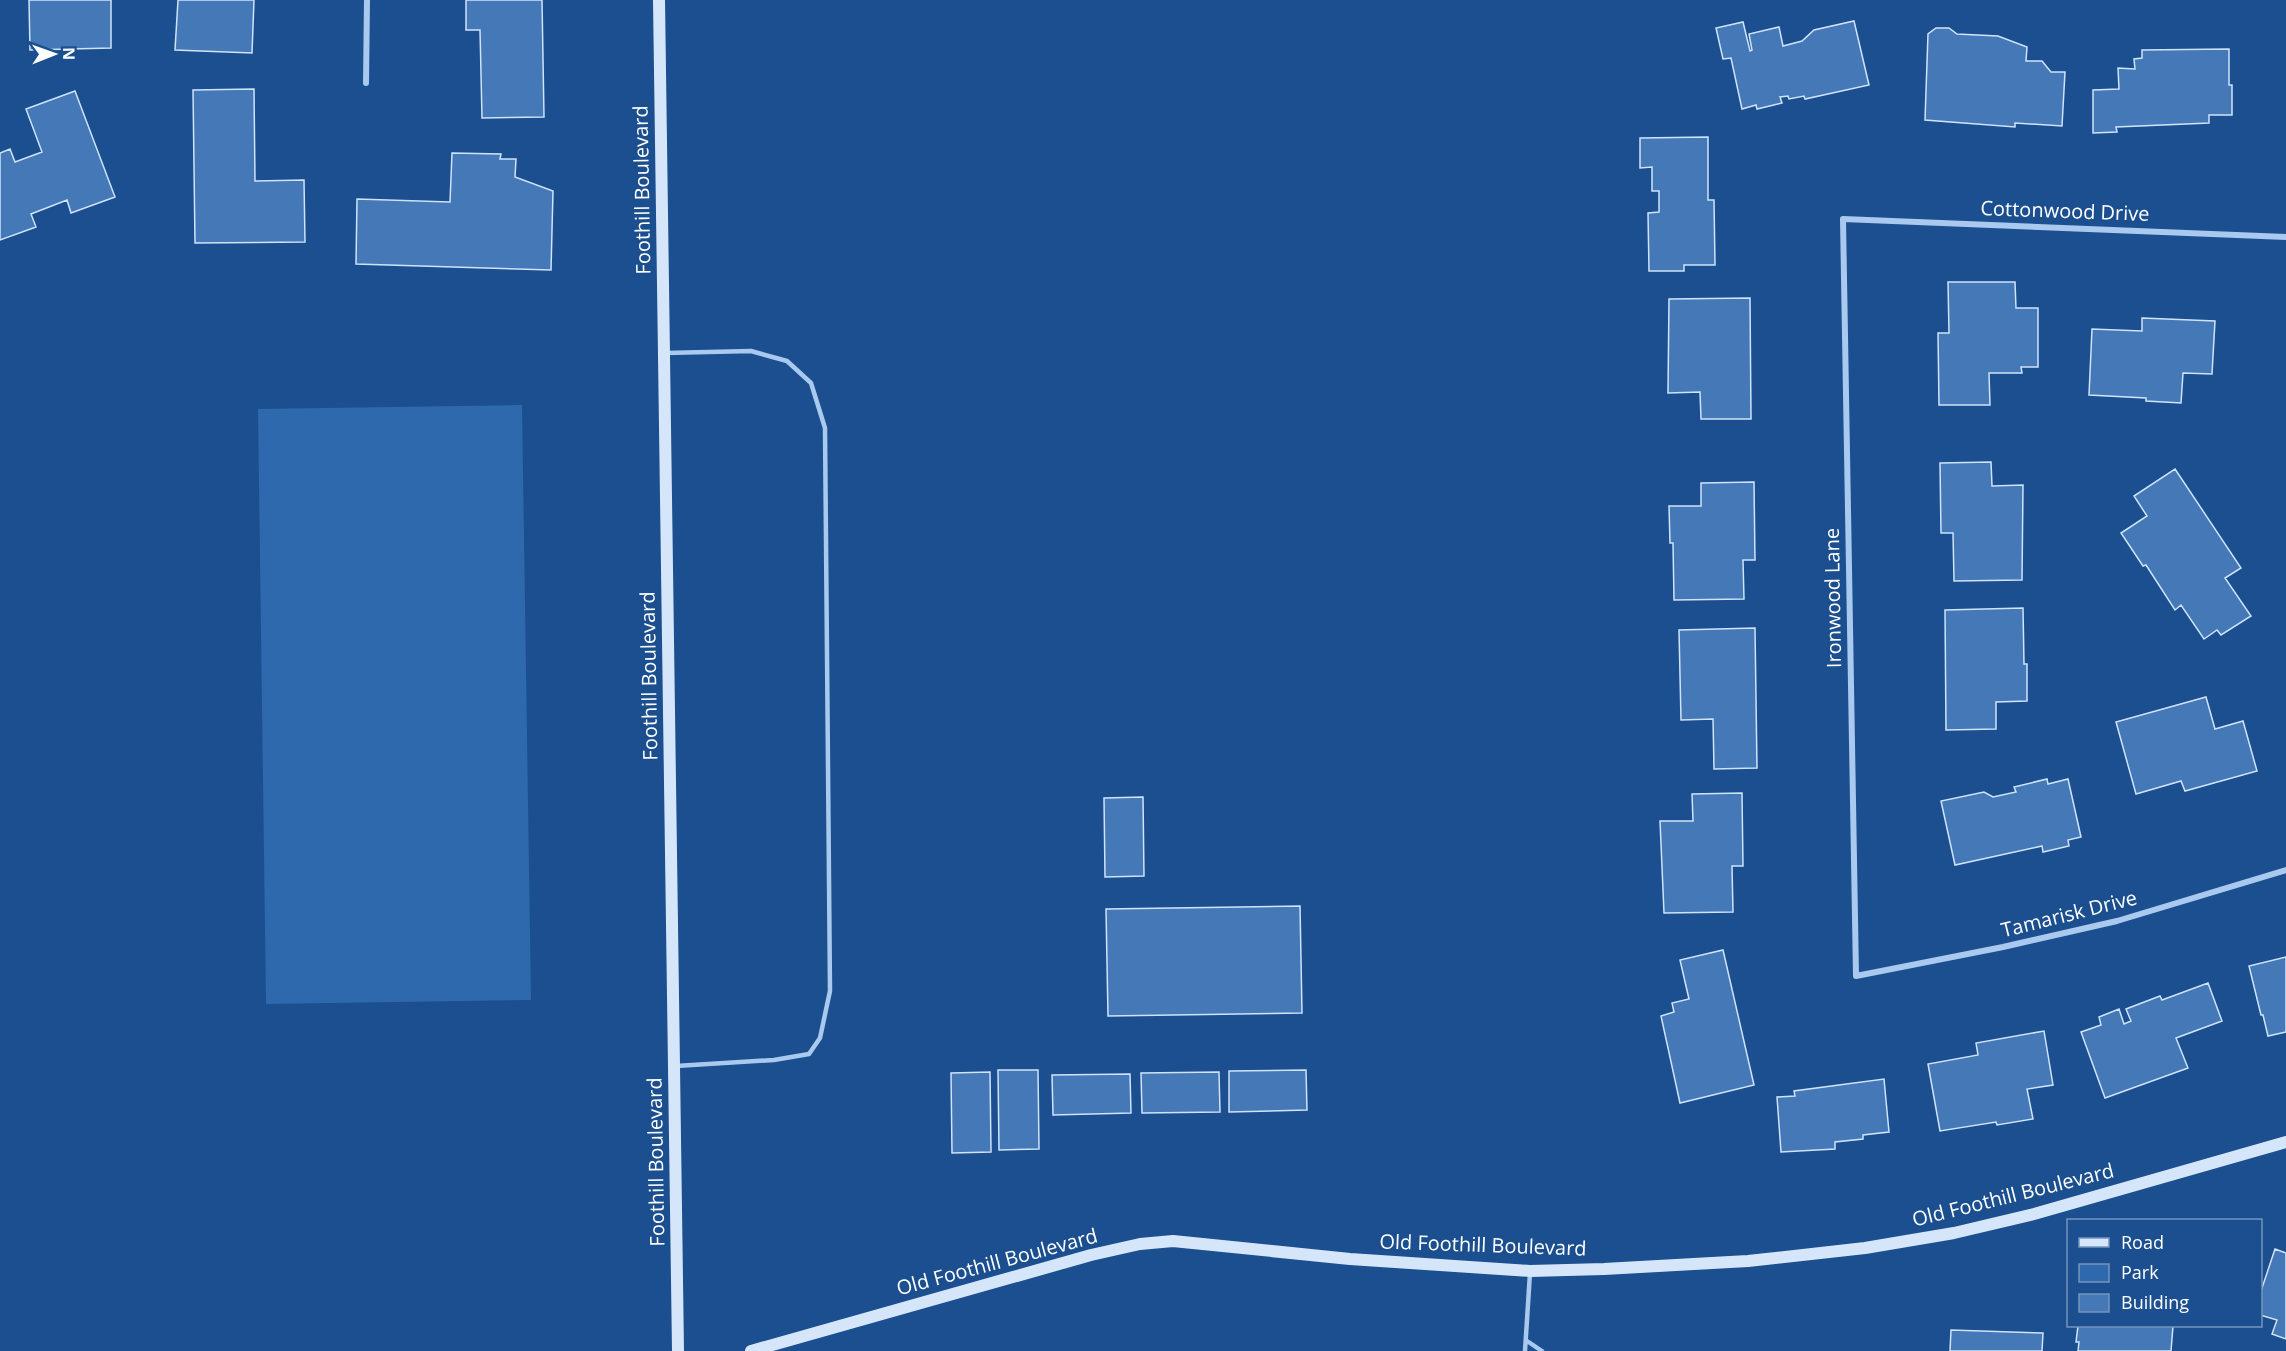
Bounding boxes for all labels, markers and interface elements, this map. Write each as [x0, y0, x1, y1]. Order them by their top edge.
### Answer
north arrow [24, 24, 84, 84]
text: N [58, 47, 80, 60]
street label: Foothill Boulevard [627, 105, 656, 275]
street label: Cottonwood Drive [1980, 194, 2150, 227]
street label: Ironwood Lane [1818, 528, 1847, 668]
street label: Foothill Boulevard [634, 591, 663, 761]
street label: Tamarisk Drive [1998, 884, 2140, 943]
street label: Foothill Boulevard [641, 1077, 670, 1247]
street label: Old Foothill Boulevard [1909, 1156, 2117, 1233]
legend [2067, 1219, 2262, 1327]
street label: Old Foothill Boulevard [893, 1222, 1100, 1301]
street label: Old Foothill Boulevard [1379, 1227, 1587, 1262]
text: Road [2121, 1230, 2164, 1254]
text: Park [2121, 1260, 2159, 1284]
text: Building [2121, 1290, 2189, 1314]

